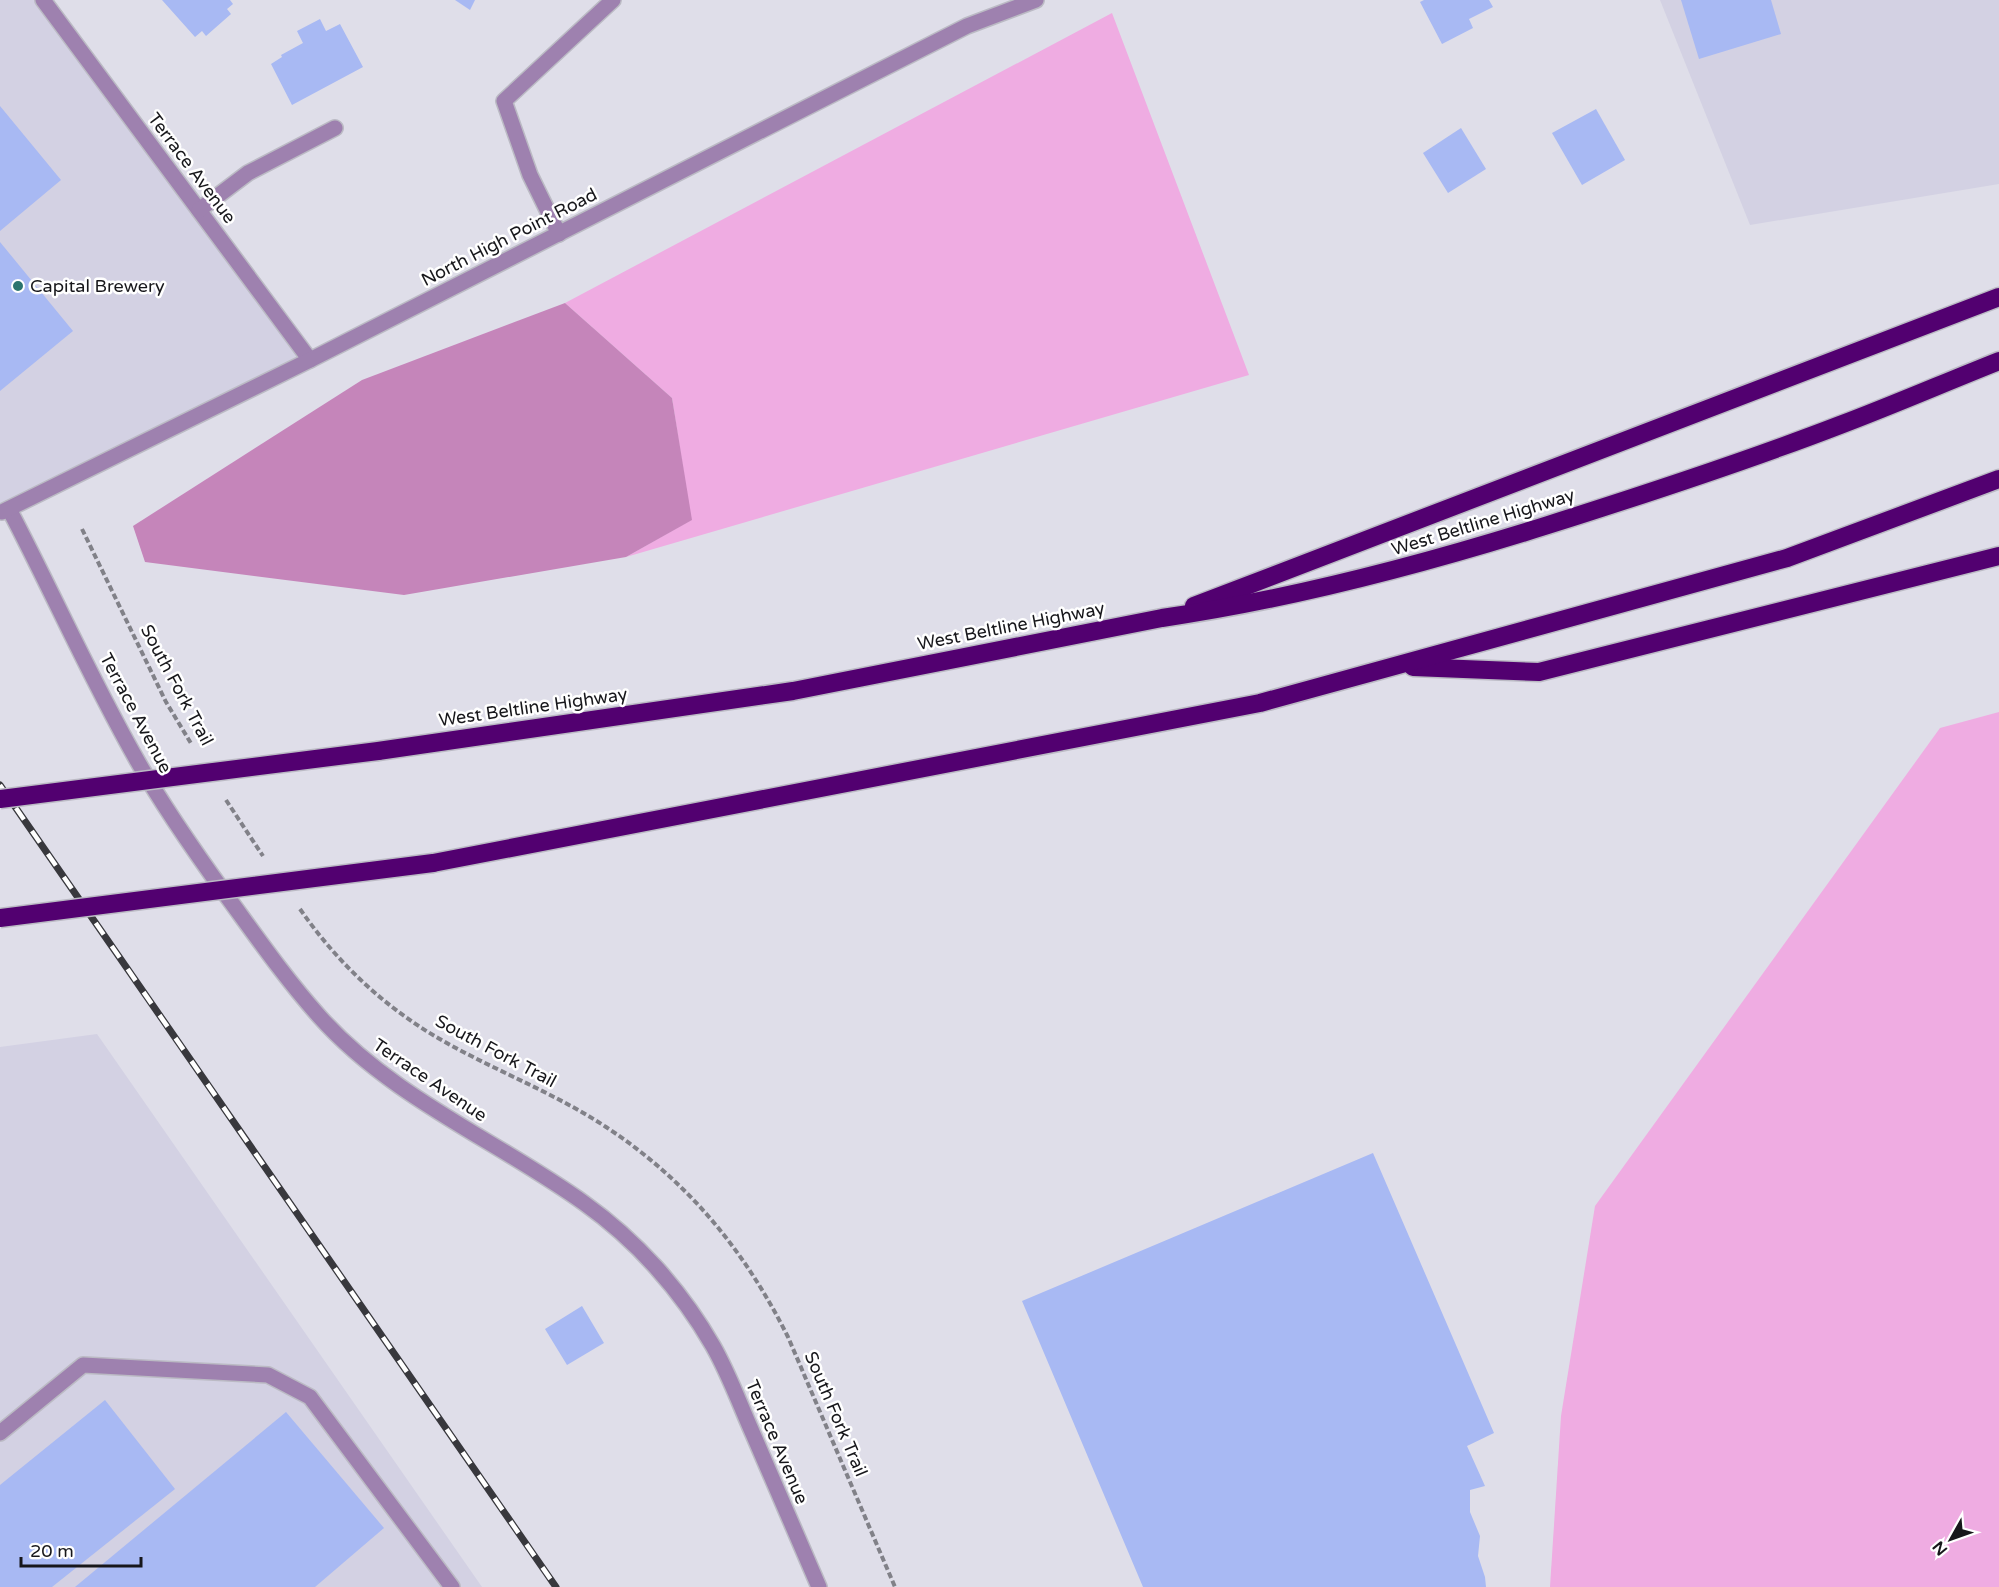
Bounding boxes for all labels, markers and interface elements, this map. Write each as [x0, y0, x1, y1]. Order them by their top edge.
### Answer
street label: Terrace Avenue [143, 108, 241, 228]
street label: North High Point Road [417, 183, 601, 291]
place label: Capital Brewery [30, 275, 165, 297]
marker: Capital Brewery [11, 279, 25, 293]
street label: West Beltline Highway [1389, 484, 1577, 560]
street label: West Beltline Highway [916, 597, 1107, 655]
street label: South Fork Trail [136, 621, 218, 749]
street label: Terrace Avenue [95, 649, 177, 777]
street label: West Beltline Highway [437, 683, 629, 731]
street label: South Fork Trail [432, 1010, 560, 1092]
street label: Terrace Avenue [369, 1034, 491, 1126]
street label: South Fork Trail [800, 1348, 872, 1480]
street label: Terrace Avenue [741, 1377, 813, 1507]
north arrow [1921, 1509, 1981, 1569]
scale bar [21, 1530, 141, 1568]
text: N [1928, 1537, 1952, 1559]
text: 20 m [30, 1540, 74, 1562]

